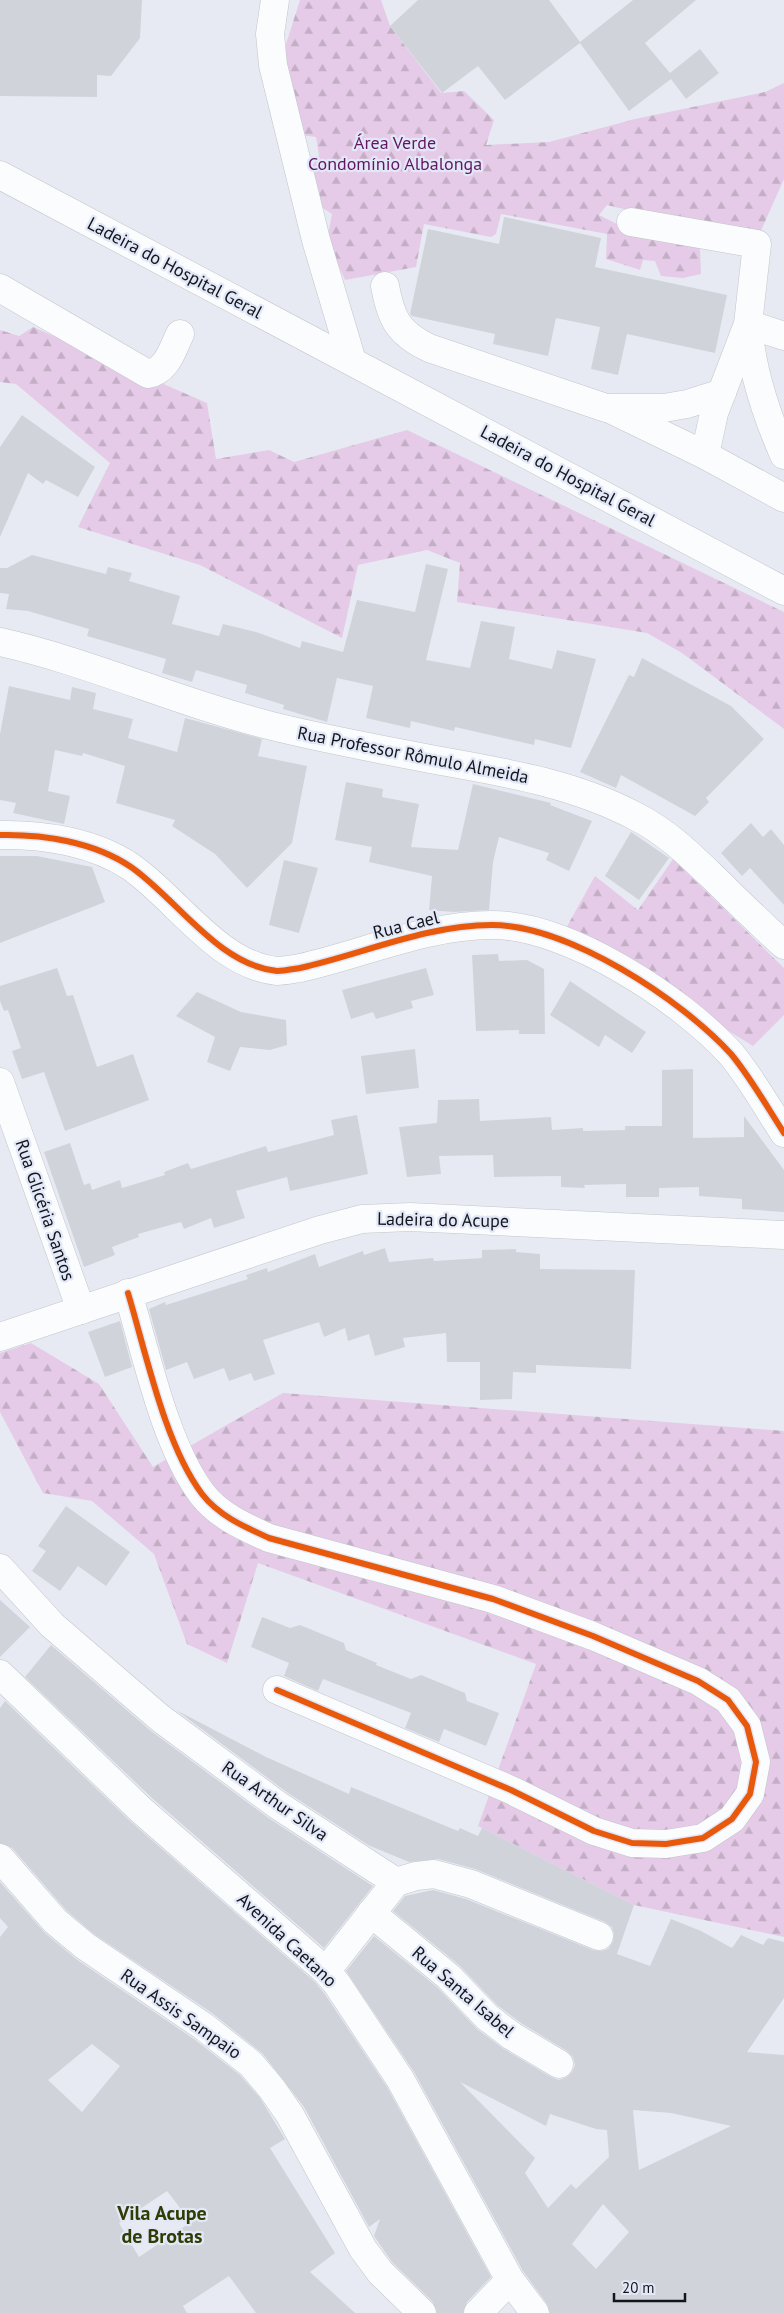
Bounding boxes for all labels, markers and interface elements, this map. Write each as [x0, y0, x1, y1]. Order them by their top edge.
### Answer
park label: Área Verde Condomínio Albalonga [308, 131, 482, 175]
street label: Ladeira do Hospital Geral [84, 212, 267, 324]
street label: Ladeira do Hospital Geral [477, 420, 660, 532]
street label: Rua Professor Rômulo Almeida [295, 721, 531, 788]
street label: Rua Cael [370, 905, 442, 944]
street label: Rua Glicéria Santos [10, 1136, 80, 1284]
street label: Ladeira do Acupe [377, 1207, 509, 1232]
street label: Rua Arthur Silva [218, 1755, 333, 1846]
street label: Avenida Caetano [233, 1888, 342, 1992]
street label: Rua Santa Isabel [407, 1941, 520, 2043]
street label: Rua Assis Sampaio [116, 1963, 246, 2064]
district label: Vila Acupe de Brotas [116, 2200, 207, 2249]
scale bar [614, 2270, 685, 2302]
text: 20 m [622, 2278, 655, 2297]

